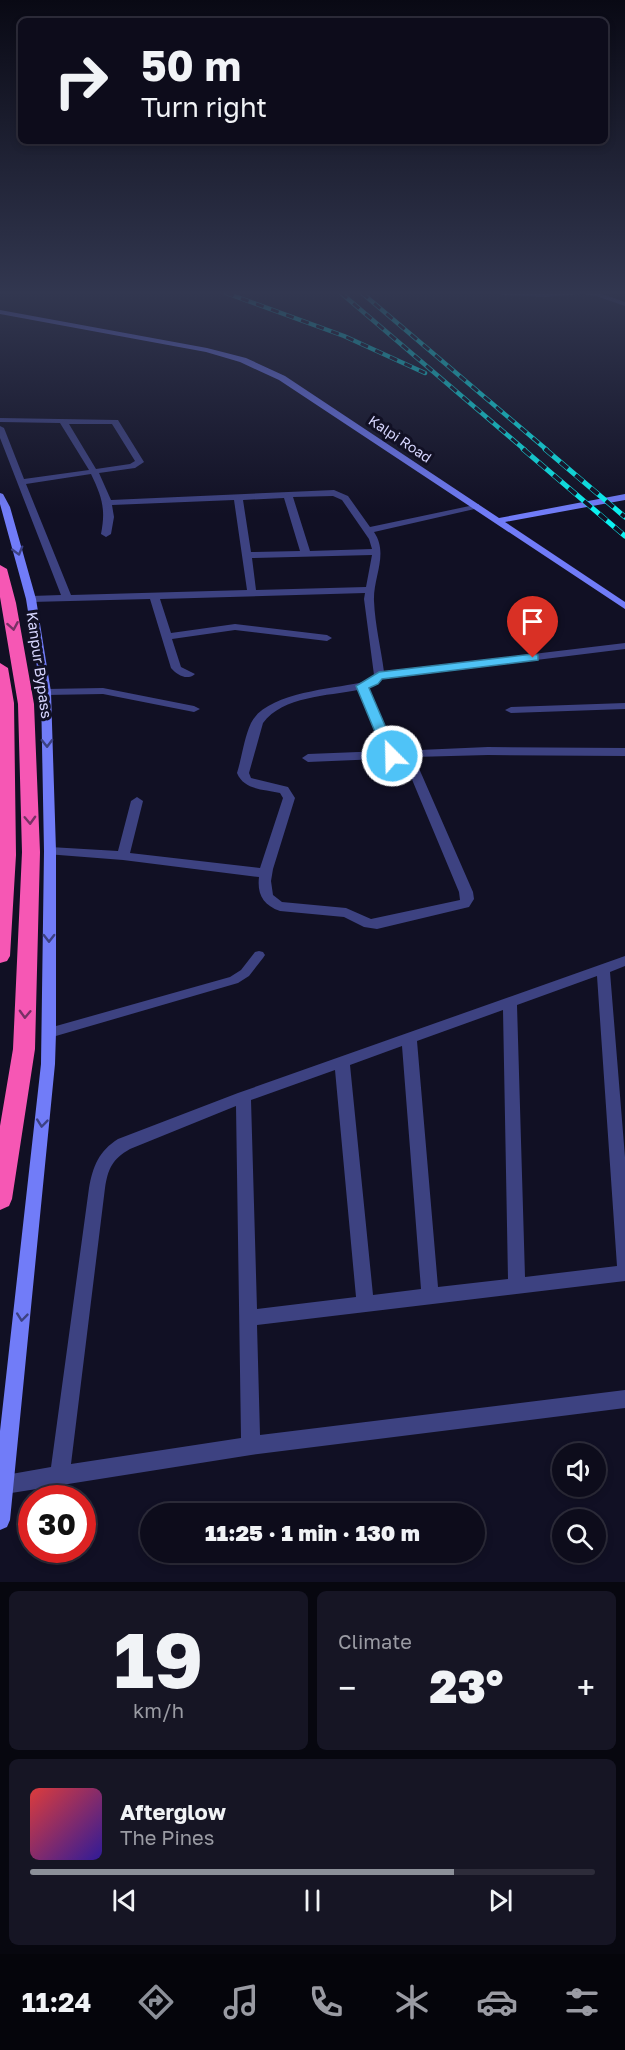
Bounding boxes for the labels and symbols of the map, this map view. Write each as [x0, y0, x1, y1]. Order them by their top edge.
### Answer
street label: Kalpi Road [366, 411, 435, 466]
one-way arrow [11, 545, 23, 556]
pin [507, 596, 558, 658]
street label: Kanpur Bypass [24, 610, 56, 719]
one-way arrow [6, 620, 19, 630]
position arrow [360, 724, 424, 788]
one-way arrow [41, 739, 54, 748]
one-way arrow [24, 815, 36, 824]
one-way arrow [43, 934, 55, 943]
one-way arrow [19, 1010, 32, 1019]
one-way arrow [36, 1118, 49, 1127]
one-way arrow [16, 1312, 29, 1321]
speed limit sign: 30 [18, 1485, 96, 1563]

